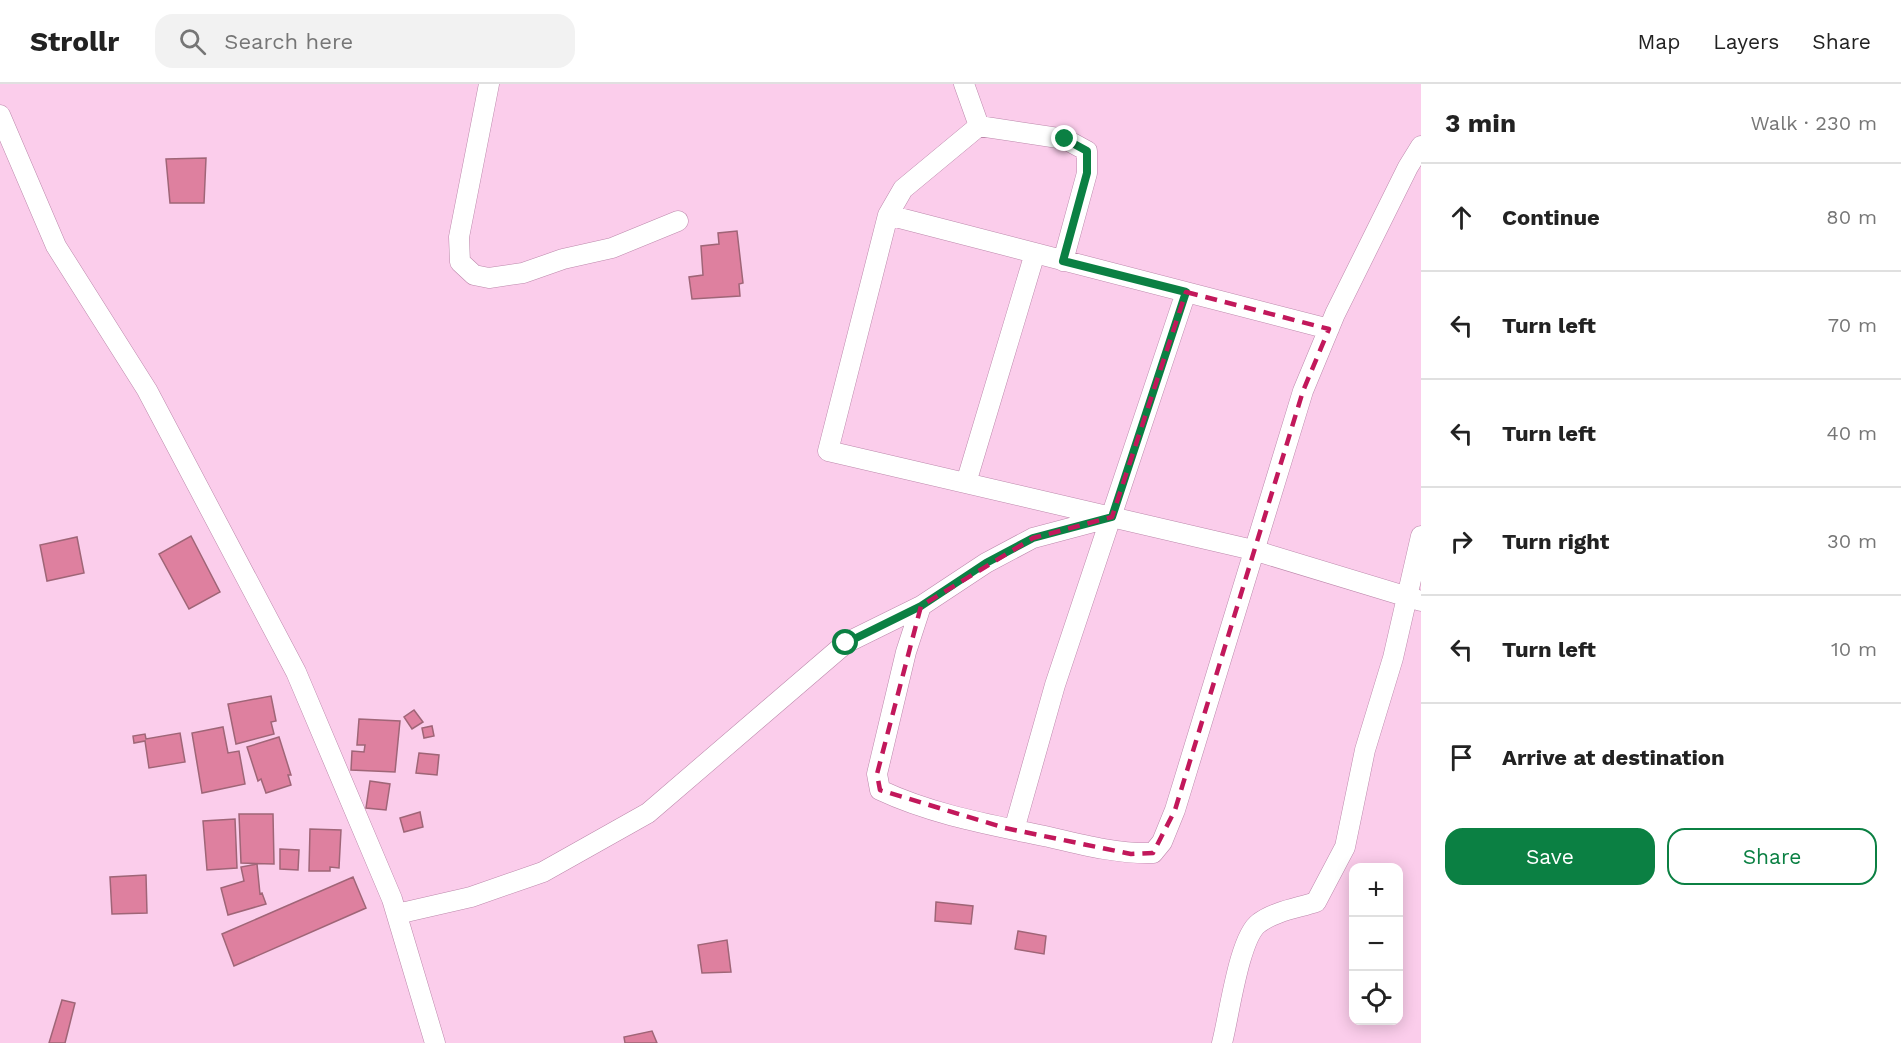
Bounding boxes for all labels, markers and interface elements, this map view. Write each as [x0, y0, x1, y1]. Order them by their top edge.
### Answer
search box [155, 14, 575, 68]
text: Strollr [30, 25, 119, 58]
icon: search [176, 25, 209, 58]
text: Search here [224, 29, 353, 54]
text: Map [1637, 29, 1680, 54]
text: Layers [1713, 29, 1779, 54]
text: Share [1812, 29, 1871, 54]
text: 3 min [1445, 108, 1516, 138]
text: Walk · 230 m [1750, 111, 1877, 135]
route end [1051, 125, 1077, 151]
icon: ahead [1445, 201, 1478, 234]
text: Continue [1502, 205, 1600, 230]
text: 80 m [1826, 205, 1877, 229]
icon: left [1445, 309, 1478, 342]
text: Turn left [1502, 313, 1596, 338]
text: 70 m [1828, 313, 1877, 337]
icon: left [1445, 417, 1478, 450]
text: Turn left [1502, 421, 1596, 446]
text: 40 m [1826, 421, 1877, 445]
icon: right [1445, 525, 1478, 558]
text: Turn right [1502, 529, 1609, 554]
text: 30 m [1827, 529, 1877, 553]
route start [832, 629, 858, 655]
icon: left [1445, 633, 1478, 666]
text: Turn left [1502, 637, 1596, 662]
text: 10 m [1831, 637, 1877, 661]
icon: arrive [1445, 741, 1478, 774]
text: Arrive at destination [1502, 745, 1725, 770]
button: Save [1445, 828, 1655, 885]
button: Share [1667, 828, 1877, 885]
map controls [1349, 863, 1403, 1025]
button: + [1349, 863, 1403, 917]
button: − [1349, 917, 1403, 971]
button: locate [1349, 971, 1403, 1025]

